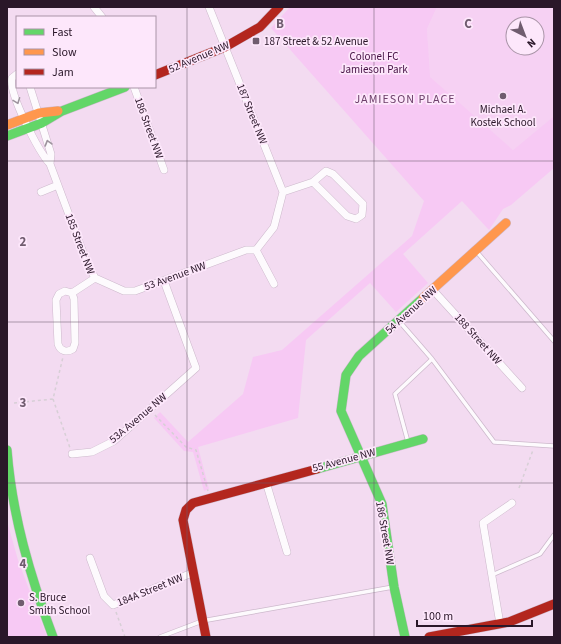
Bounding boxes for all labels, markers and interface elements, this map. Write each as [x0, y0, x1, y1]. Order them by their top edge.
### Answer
text: B [276, 15, 284, 33]
text: C [464, 15, 472, 33]
legend [16, 16, 156, 88]
north arrow [505, 16, 545, 56]
text: Fast [52, 24, 72, 41]
place label: 187 Street & 52 Avenue [264, 34, 369, 49]
text: N [524, 35, 539, 51]
marker: 187 Street & 52 Avenue [251, 36, 261, 46]
street label: 52 Avenue NW [166, 37, 232, 77]
text: Slow [52, 44, 77, 61]
park label: Colonel FC Jamieson Park [340, 49, 408, 77]
text: Jam [52, 64, 74, 81]
street label: 187 Street NW [233, 81, 271, 147]
district label: JAMIESON PLACE [354, 91, 456, 108]
marker: Michael A. Kostek School [498, 91, 508, 101]
street label: 186 Street NW [131, 95, 167, 161]
one-way arrow [13, 97, 21, 104]
place label: Michael A. Kostek School [471, 102, 536, 130]
one-way arrow [44, 140, 53, 147]
street label: 185 Street NW [62, 211, 99, 277]
text: 2 [20, 233, 27, 251]
street label: 53 Avenue NW [142, 258, 208, 294]
street label: 54 Avenue NW [382, 282, 440, 337]
street label: 188 Street NW [451, 310, 505, 368]
street label: 53A Avenue NW [106, 389, 170, 447]
text: 3 [20, 394, 27, 412]
street label: 55 Avenue NW [311, 444, 378, 476]
street label: 186 Street NW [372, 500, 398, 566]
text: 4 [20, 555, 27, 573]
street label: 184A Street NW [115, 570, 186, 610]
place label: S. Bruce Smith School [29, 590, 90, 618]
marker: S. Bruce Smith School [16, 598, 26, 608]
scale bar [417, 602, 532, 628]
text: 100 m [423, 608, 453, 625]

